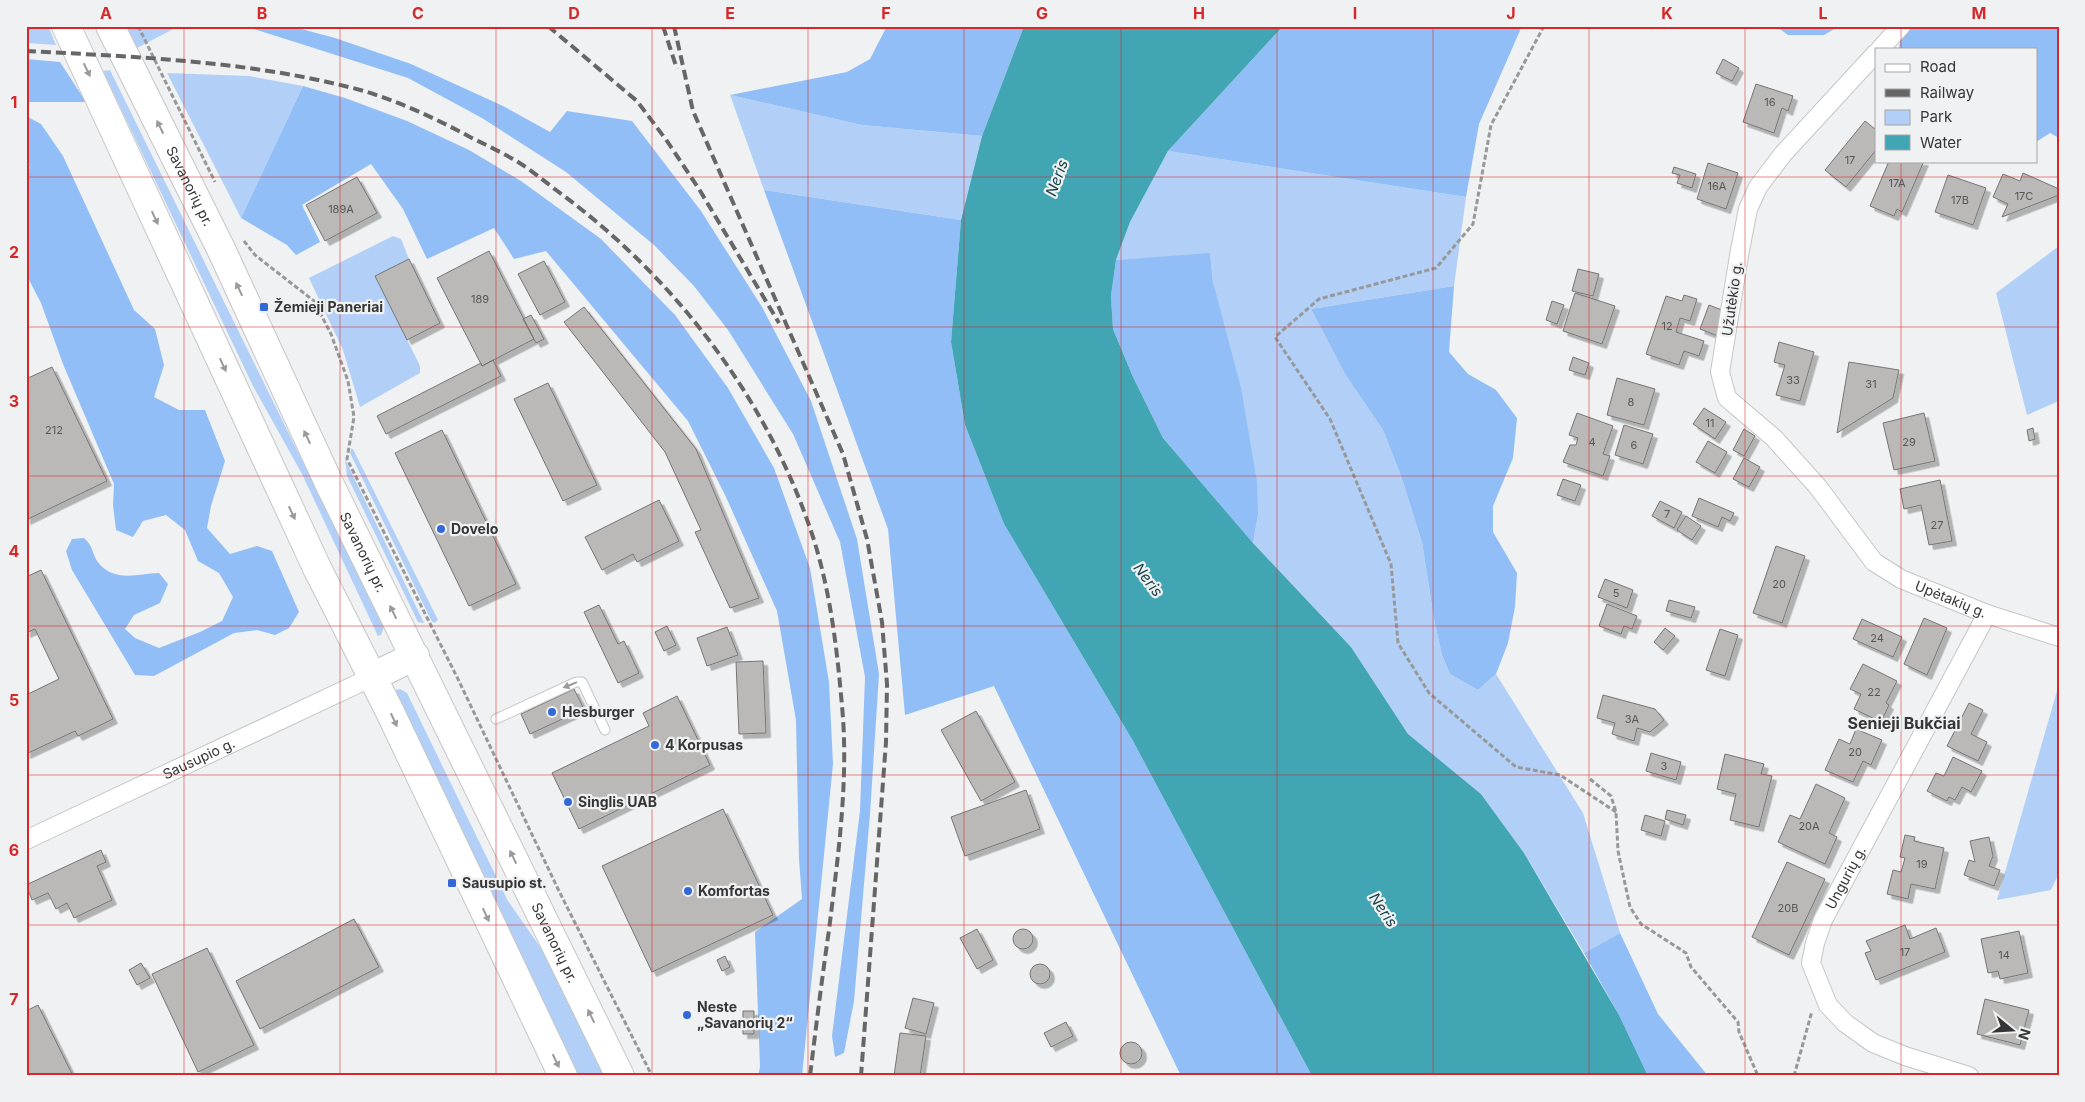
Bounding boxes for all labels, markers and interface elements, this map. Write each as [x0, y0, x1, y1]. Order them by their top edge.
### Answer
text: A [100, 3, 112, 23]
text: B [257, 3, 267, 23]
text: C [412, 3, 424, 23]
text: D [568, 3, 580, 23]
text: E [725, 3, 735, 23]
text: F [881, 3, 891, 23]
text: G [1036, 3, 1048, 23]
text: H [1193, 3, 1205, 23]
text: I [1353, 3, 1357, 23]
text: J [1506, 3, 1516, 23]
text: K [1661, 3, 1673, 23]
text: L [1818, 3, 1828, 23]
text: M [1972, 3, 1986, 23]
legend [1875, 48, 2038, 162]
text: Road [1920, 57, 1956, 76]
one-way arrow [82, 63, 91, 78]
text: Railway [1920, 83, 1975, 102]
text: 1 [11, 92, 17, 112]
house number: 16 [1764, 95, 1776, 109]
text: Park [1920, 107, 1953, 126]
one-way arrow [156, 120, 164, 134]
text: Water [1920, 133, 1962, 152]
street label: Savanorių pr. [163, 143, 217, 229]
house number: 17 [1845, 153, 1855, 167]
water label: Neris [1041, 157, 1072, 199]
house number: 17A [1888, 176, 1906, 190]
house number: 16A [1708, 179, 1727, 193]
house number: 17C [2015, 189, 2033, 203]
house number: 17B [1951, 193, 1969, 207]
house number: 189A [328, 202, 354, 216]
one-way arrow [151, 211, 159, 225]
text: 2 [9, 242, 19, 262]
street label: Užutėkio g. [1718, 261, 1745, 337]
one-way arrow [235, 282, 243, 296]
house number: 189 [471, 292, 489, 306]
place label: Žemieji Paneriai [274, 297, 383, 315]
marker: Žemieji Paneriai [258, 301, 270, 313]
house number: 12 [1661, 319, 1673, 333]
one-way arrow [220, 358, 228, 372]
house number: 33 [1786, 373, 1800, 387]
house number: 31 [1865, 377, 1877, 391]
text: 3 [9, 391, 19, 411]
house number: 8 [1628, 395, 1635, 409]
house number: 11 [1706, 416, 1714, 430]
house number: 212 [45, 423, 63, 437]
one-way arrow [303, 430, 311, 444]
house number: 4 [1588, 435, 1596, 449]
house number: 29 [1902, 435, 1916, 449]
house number: 6 [1631, 438, 1638, 452]
one-way arrow [288, 506, 296, 520]
house number: 7 [1664, 507, 1670, 521]
street label: Savanorių pr. [337, 509, 390, 595]
house number: 27 [1931, 518, 1943, 532]
place label: Dovelo [451, 520, 499, 537]
marker: Dovelo [435, 523, 447, 535]
text: 4 [9, 541, 20, 561]
water label: Neris [1130, 559, 1167, 600]
house number: 20 [1772, 577, 1786, 591]
street label: Upėtakių g. [1913, 577, 1989, 621]
house number: 5 [1613, 586, 1620, 600]
one-way arrow [389, 605, 397, 619]
house number: 24 [1870, 631, 1884, 645]
one-way arrow [562, 681, 577, 689]
house number: 22 [1867, 685, 1881, 699]
text: 5 [9, 690, 19, 710]
place label: Hesburger [562, 703, 635, 720]
marker: Hesburger [546, 706, 558, 718]
house number: 3A [1625, 712, 1640, 726]
one-way arrow [389, 713, 398, 728]
district label: Senieji Bukčiai [1847, 713, 1961, 733]
street label: Sausupio g. [160, 734, 237, 782]
place label: 4 Korpusas [665, 736, 743, 753]
marker: 4 Korpusas [649, 739, 661, 751]
house number: 20 [1848, 745, 1862, 759]
house number: 3 [1661, 759, 1668, 773]
place label: Singlis UAB [578, 793, 657, 810]
marker: Singlis UAB [562, 796, 574, 808]
house number: 20A [1798, 819, 1820, 833]
text: 6 [9, 840, 19, 860]
street label: Ungurių g. [1821, 843, 1869, 912]
one-way arrow [509, 850, 517, 864]
house number: 19 [1916, 857, 1928, 871]
place label: Sausupio st. [462, 874, 547, 891]
marker: Sausupio st. [446, 877, 458, 889]
place label: Komfortas [698, 882, 770, 899]
marker: Komfortas [682, 885, 694, 897]
water label: Neris [1365, 889, 1402, 931]
street label: Savanorių pr. [528, 900, 582, 985]
house number: 20B [1778, 901, 1798, 915]
one-way arrow [482, 908, 490, 922]
house number: 17 [1900, 945, 1910, 959]
house number: 14 [1998, 948, 2010, 962]
text: 7 [9, 989, 19, 1009]
place label: Neste „Savanorių 2“ [697, 998, 793, 1031]
north arrow [1988, 1004, 2038, 1054]
one-way arrow [587, 1009, 595, 1023]
marker: Neste „Savanorių 2“ [681, 1009, 693, 1021]
text: N [2015, 1026, 2035, 1042]
one-way arrow [552, 1054, 560, 1068]

